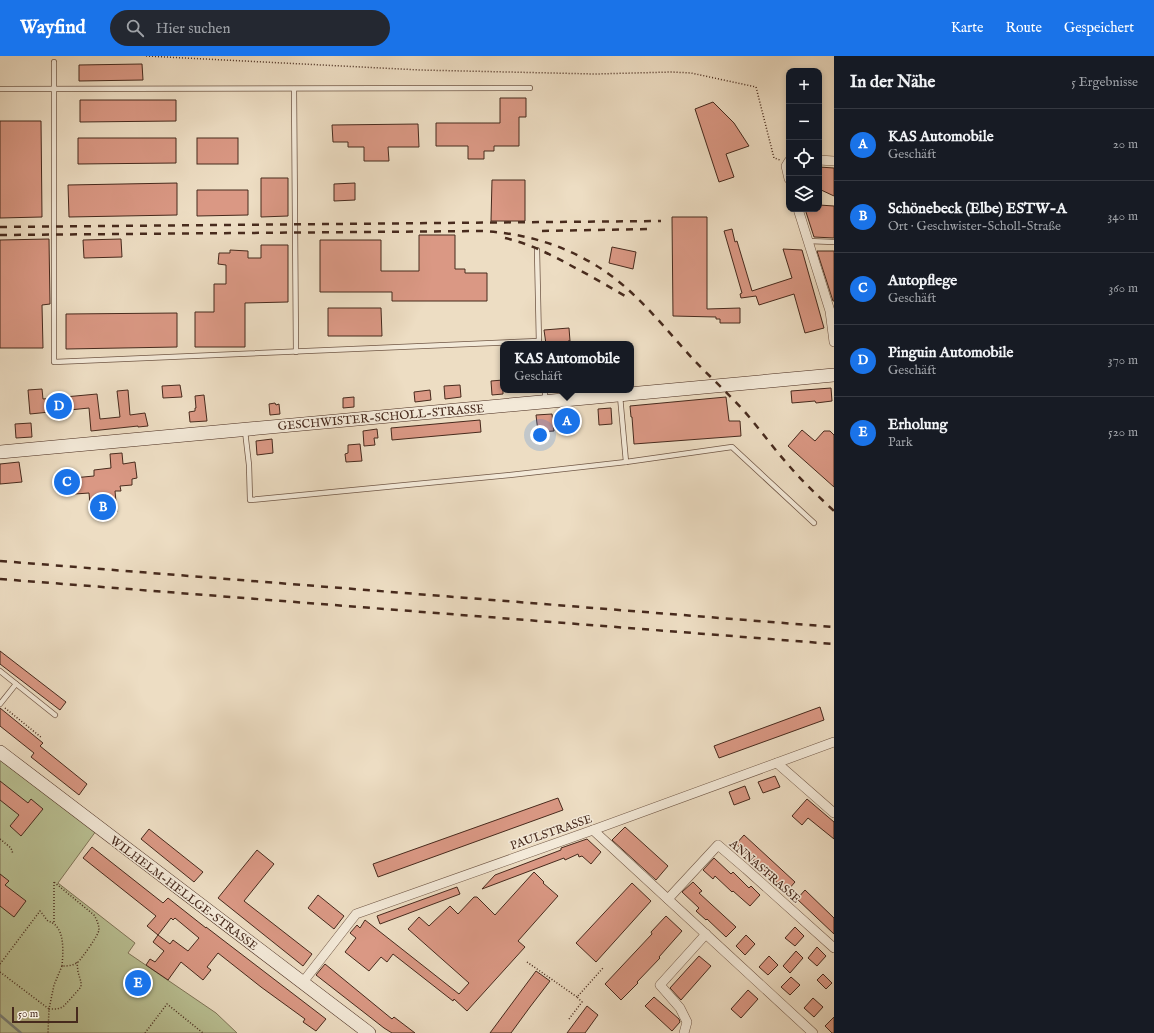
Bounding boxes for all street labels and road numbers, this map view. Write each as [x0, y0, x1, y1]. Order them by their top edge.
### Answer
street label: GESCHWISTER-SCHOLL-STRASSE [277, 401, 485, 434]
street label: PAULSTRASSE [508, 811, 594, 854]
street label: WILHELM-HELLGE-STRASSE [107, 833, 260, 954]
street label: ANNASTRASSE [725, 836, 803, 906]

